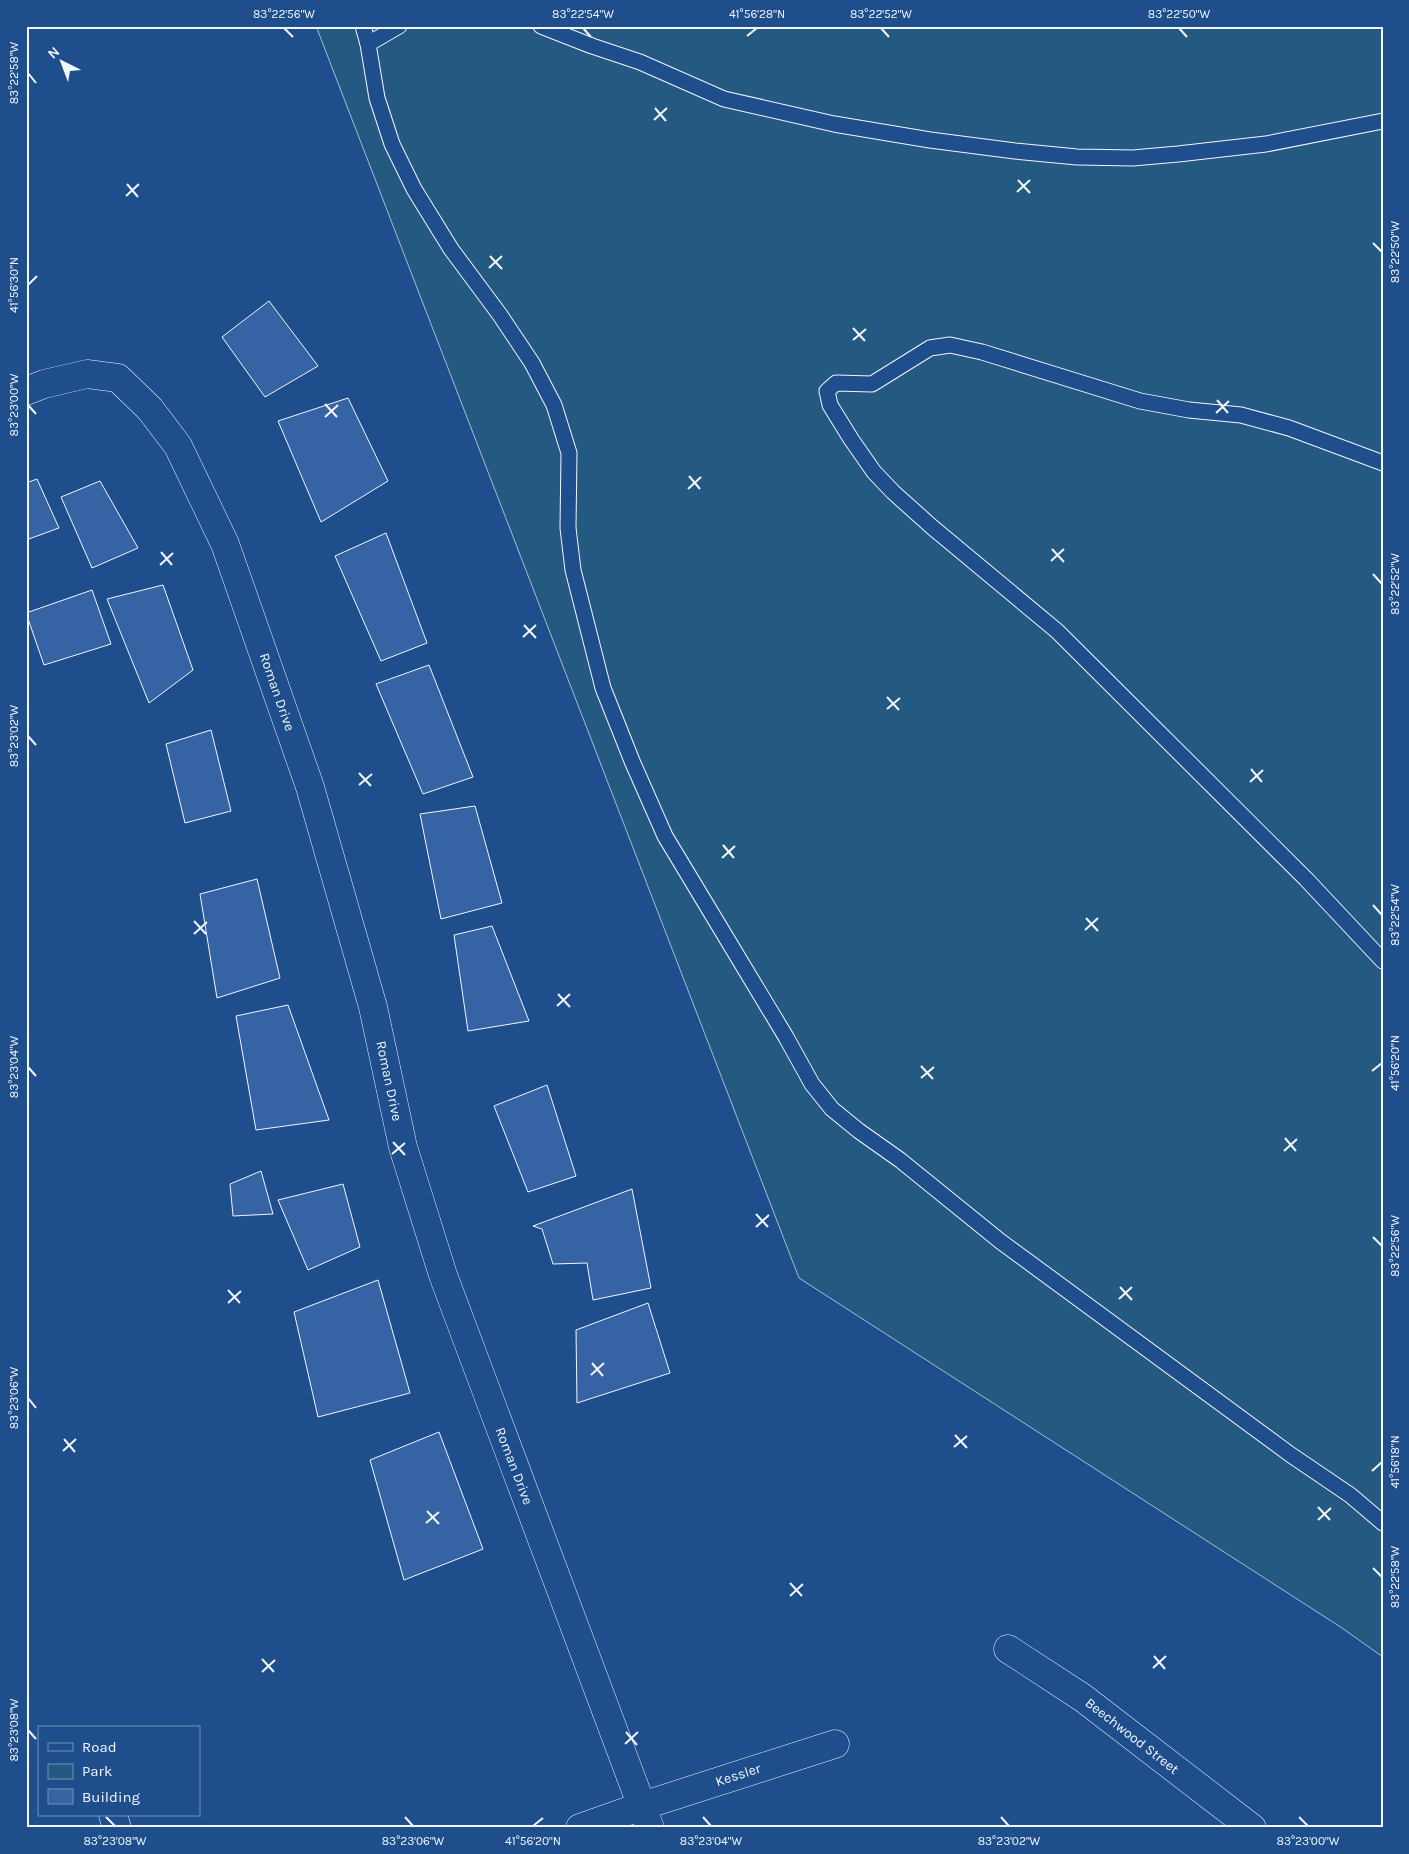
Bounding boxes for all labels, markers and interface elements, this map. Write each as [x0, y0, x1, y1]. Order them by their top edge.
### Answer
text: 83°22'56"W [253, 7, 315, 21]
text: 83°22'54"W [552, 7, 614, 21]
text: 41°56'28"N [729, 7, 785, 21]
text: 83°22'52"W [850, 7, 912, 21]
text: 83°22'50"W [1148, 7, 1210, 21]
north arrow [38, 38, 88, 88]
text: 83°22'58"W [7, 41, 21, 104]
text: N [44, 43, 63, 62]
text: 83°22'50"W [1388, 221, 1402, 283]
text: 41°56'30"N [7, 257, 21, 313]
text: 83°23'00"W [7, 373, 21, 436]
text: 83°22'52"W [1388, 553, 1402, 615]
street label: Roman Drive [256, 651, 298, 733]
text: 83°23'02"W [7, 704, 21, 767]
text: 83°22'54"W [1388, 884, 1402, 946]
text: 41°56'20"N [1388, 1035, 1402, 1091]
text: 83°23'04"W [7, 1036, 21, 1098]
street label: Roman Drive [372, 1039, 406, 1123]
text: 83°22'56"W [1388, 1215, 1402, 1277]
text: 83°23'06"W [7, 1366, 21, 1429]
street label: Roman Drive [491, 1425, 537, 1507]
text: 41°56'18"N [1388, 1435, 1402, 1489]
text: 83°22'58"W [1388, 1545, 1402, 1608]
street label: Beechwood Street [1082, 1694, 1182, 1778]
text: 83°23'08"W [7, 1698, 21, 1762]
legend [38, 1726, 200, 1816]
text: Road [82, 1738, 117, 1756]
street label: Kessler [713, 1759, 764, 1790]
text: Park [82, 1762, 112, 1780]
text: Building [82, 1788, 140, 1806]
text: 83°23'08"W [83, 1834, 147, 1848]
text: 83°23'06"W [382, 1834, 445, 1848]
text: 41°56'20"N [505, 1834, 561, 1848]
text: 83°23'04"W [680, 1834, 742, 1848]
text: 83°23'02"W [978, 1834, 1041, 1848]
text: 83°23'00"W [1277, 1834, 1340, 1848]

